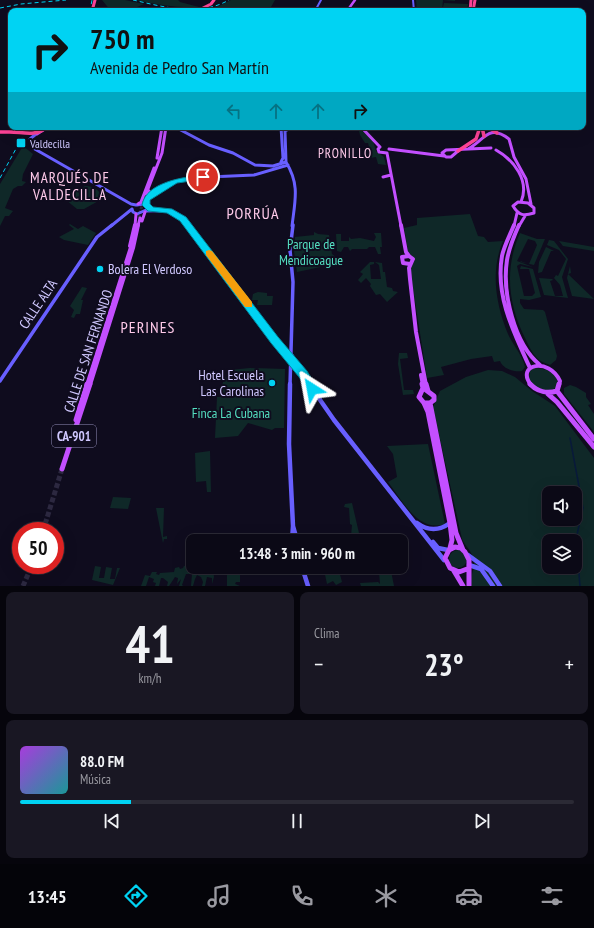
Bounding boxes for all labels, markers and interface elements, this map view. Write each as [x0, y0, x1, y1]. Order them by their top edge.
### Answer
text: 750 m [90, 20, 154, 57]
icon: right [24, 24, 76, 76]
text: Avenida de Pedro San Martín [90, 56, 269, 79]
icon: left [223, 100, 245, 122]
icon: ahead [265, 100, 287, 122]
icon: ahead [307, 100, 329, 122]
icon: right [349, 100, 371, 122]
place label: Valdecilla [29, 136, 70, 151]
marker: Valdecilla [15, 137, 27, 149]
district label: PRONILLO [318, 145, 372, 162]
pin [186, 160, 220, 194]
icon: arrive [192, 166, 214, 188]
district label: MARQUÉS DE VALDECILLA [30, 168, 110, 204]
district label: PORRÚA [226, 203, 280, 223]
park label: Parque de Mendicoague [279, 235, 343, 269]
place label: Bolera El Verdoso [108, 260, 192, 278]
marker: Bolera El Verdoso [95, 264, 105, 274]
street label: CALLE ALTA [15, 275, 61, 332]
street label: CALLE DE SAN FERNANDO [60, 287, 116, 415]
district label: PERINES [121, 317, 175, 337]
place label: Hotel Escuela Las Carolinas [198, 366, 264, 400]
position arrow [291, 368, 333, 410]
marker: Hotel Escuela Las Carolinas [267, 378, 277, 388]
park label: Finca La Cubana [192, 404, 270, 422]
road number: CA-901 [52, 425, 96, 447]
map controls [542, 486, 582, 574]
button: sound [542, 486, 582, 526]
speed limit sign: 50 [12, 522, 64, 574]
button: layers [542, 534, 582, 574]
text: 13:48 · 3 min · 960 m [239, 544, 355, 563]
text: 41 [125, 610, 175, 677]
text: Clima [314, 625, 339, 642]
text: 23° [424, 645, 464, 684]
text: − [314, 650, 323, 678]
text: + [565, 650, 574, 678]
text: km/h [138, 670, 162, 687]
text: 88.0 FM [80, 752, 124, 771]
text: Música [80, 771, 111, 788]
icon: previous [101, 810, 123, 832]
icon: pause [286, 810, 308, 832]
icon: next [471, 810, 493, 832]
icon: directions [122, 882, 150, 910]
icon: music [205, 882, 233, 910]
icon: phone [288, 882, 316, 910]
icon: climate [372, 882, 400, 910]
icon: car [455, 882, 483, 910]
icon: filters [538, 882, 566, 910]
text: 13:45 [28, 885, 67, 908]

